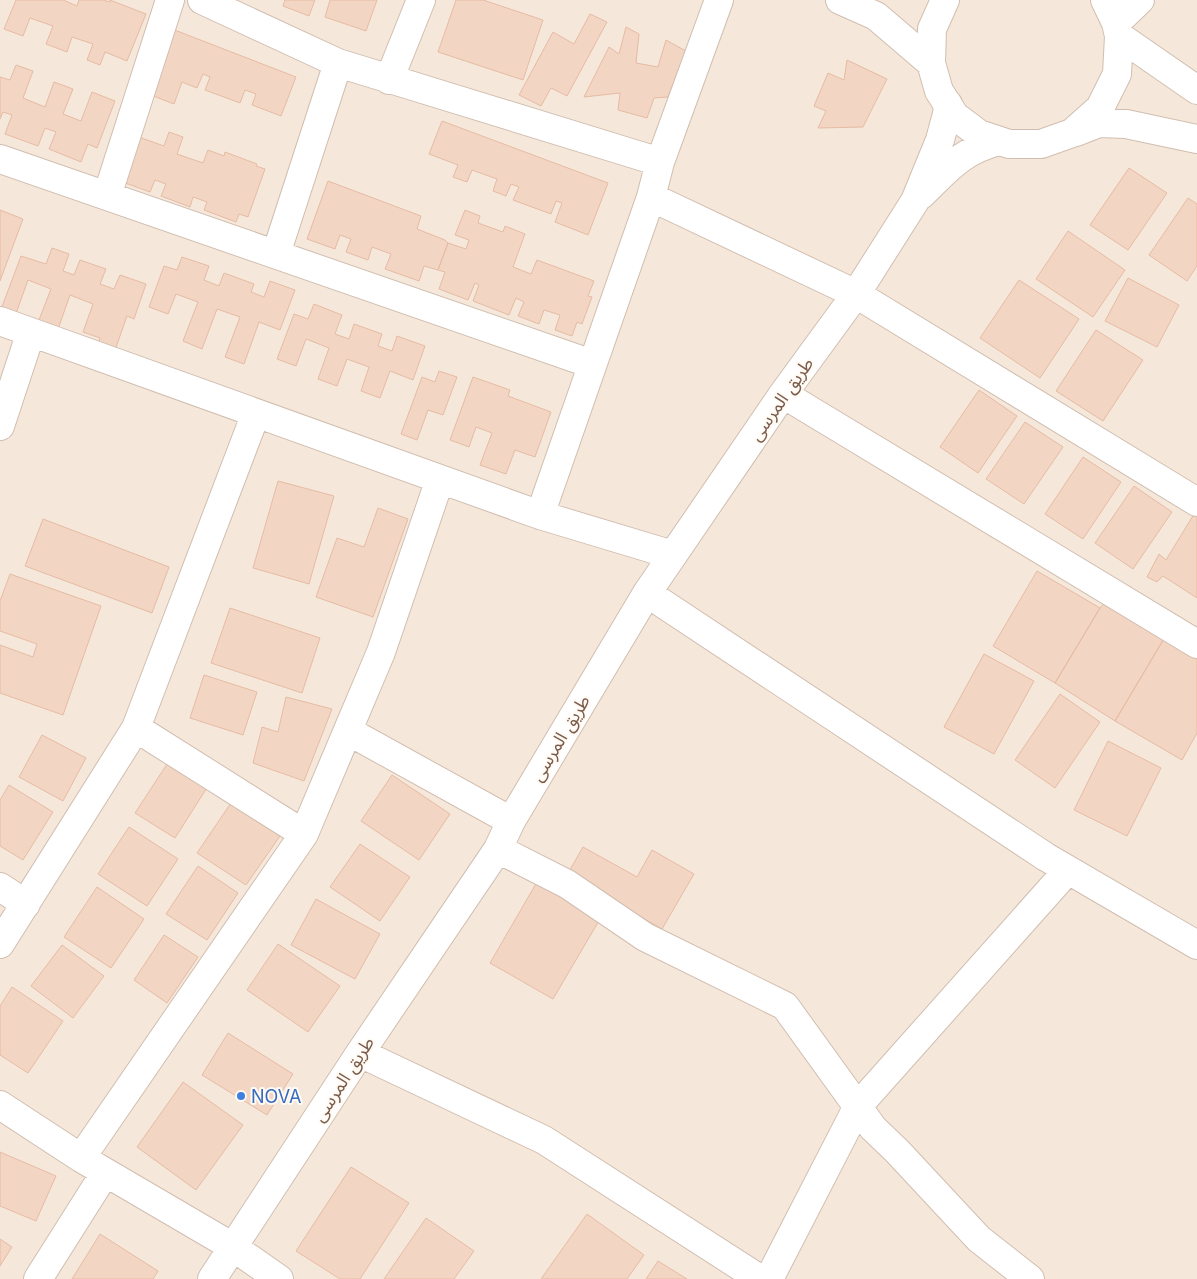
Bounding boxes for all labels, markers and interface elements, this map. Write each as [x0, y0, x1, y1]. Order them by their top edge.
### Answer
street label: طريق المرسى [745, 353, 818, 445]
street label: طريق المرسى [526, 691, 595, 786]
street label: طريق المرسى [308, 1033, 379, 1126]
place label: NOVA [251, 1086, 301, 1107]
marker: NOVA [235, 1090, 247, 1102]

